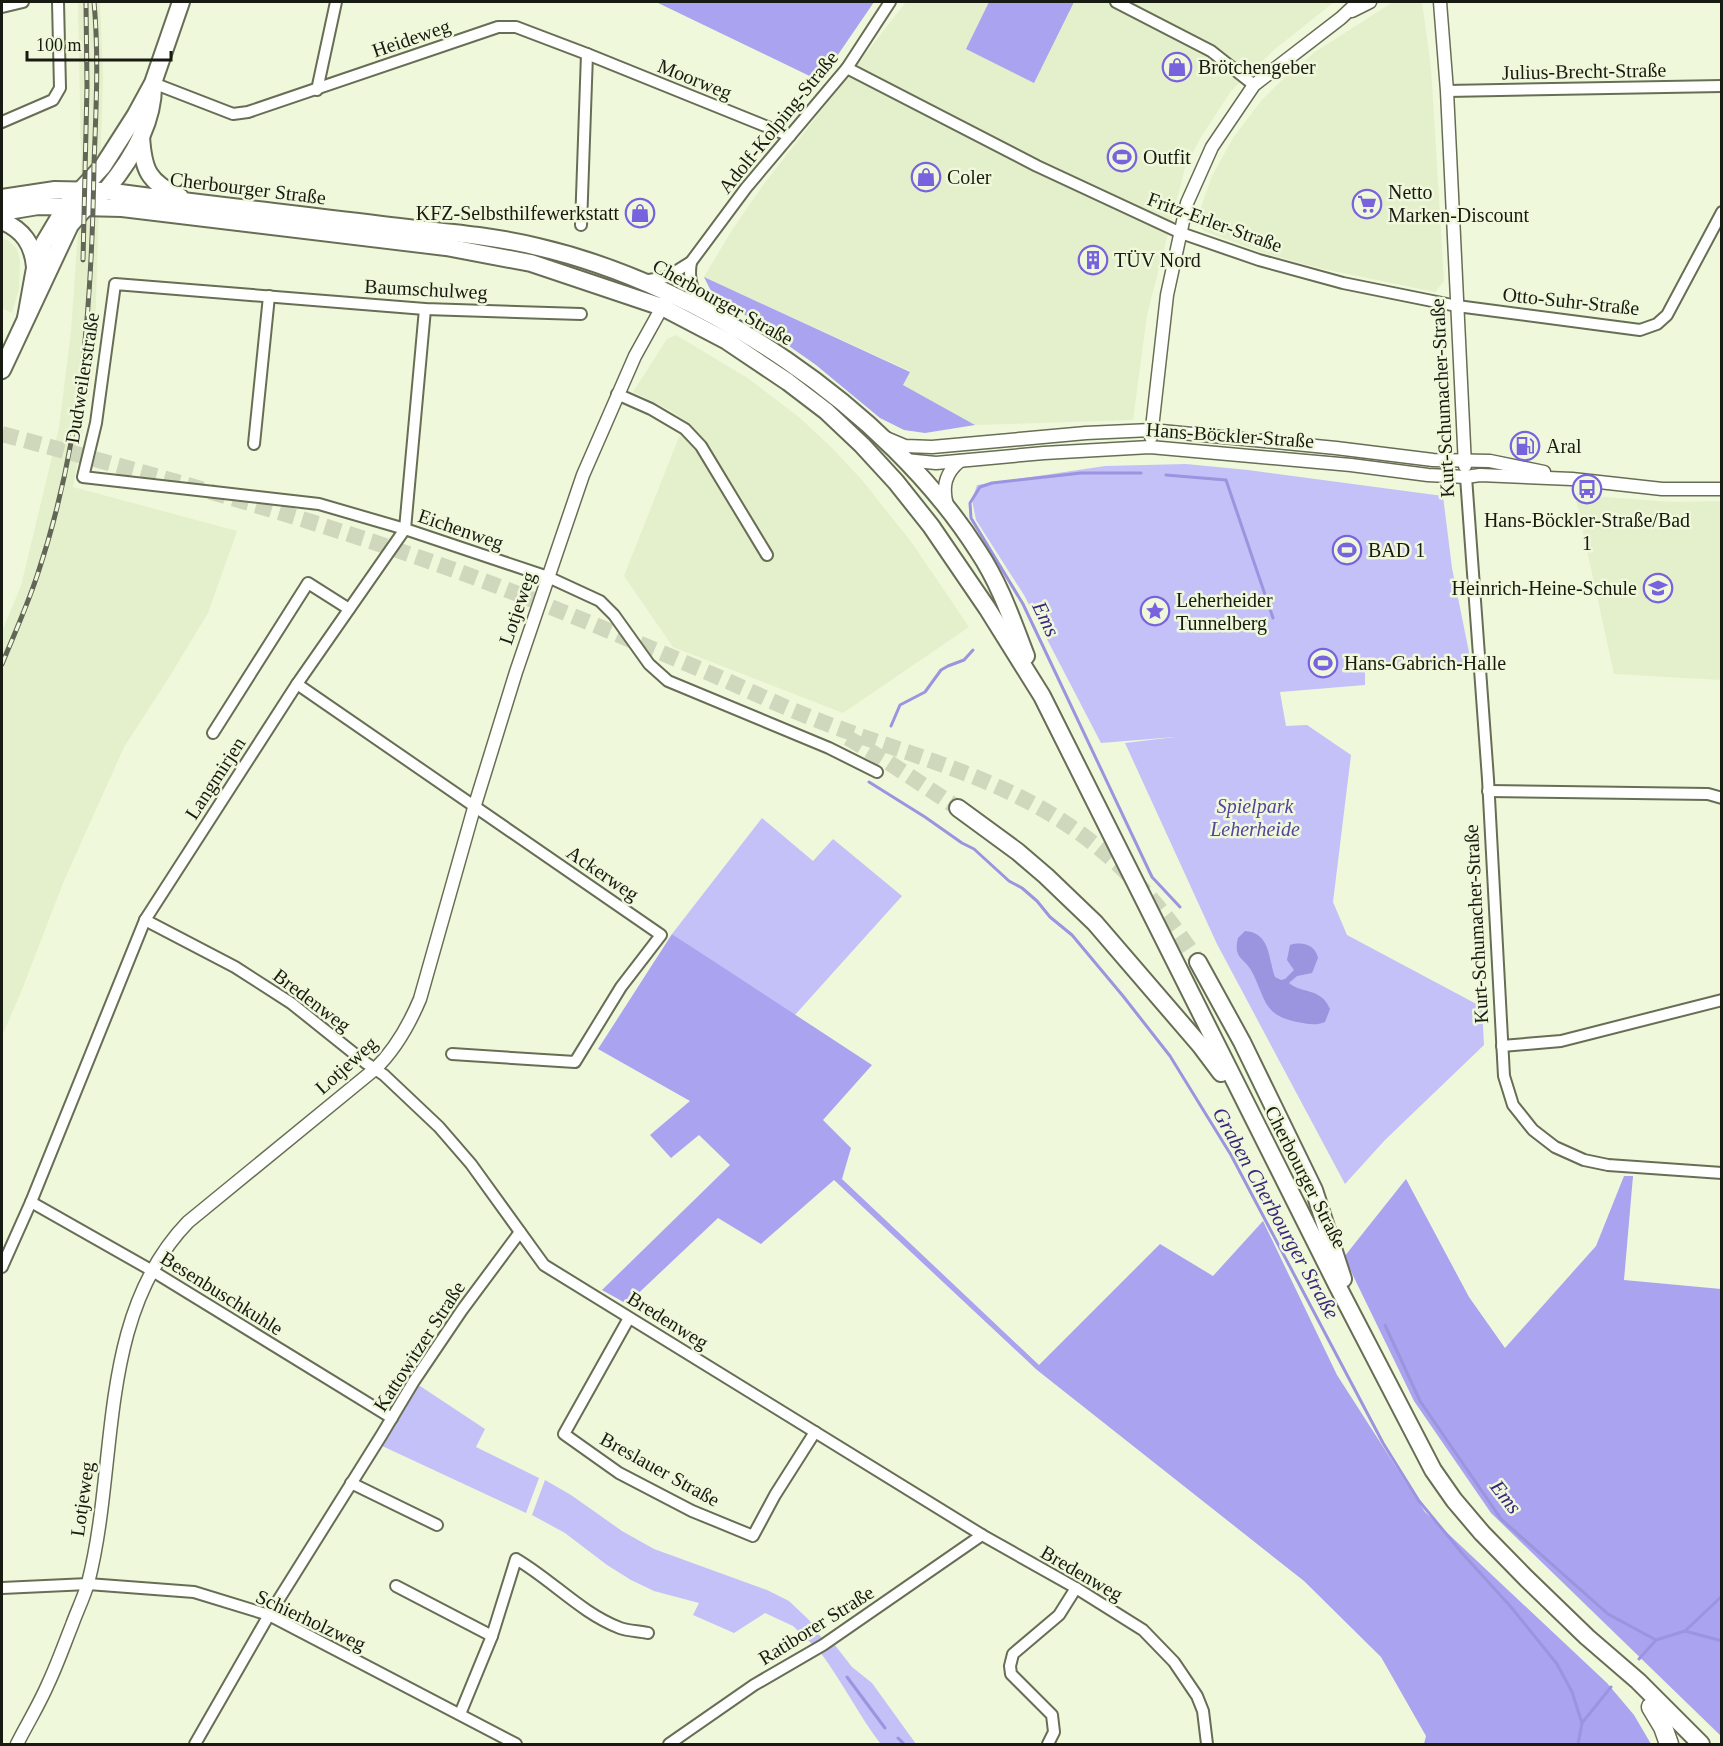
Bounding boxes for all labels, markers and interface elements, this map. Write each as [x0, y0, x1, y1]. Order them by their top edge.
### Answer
street label: Heideweg [369, 14, 453, 63]
scale bar [27, 24, 171, 62]
text: 100 m [36, 35, 82, 55]
street label: Adolf-Kolping-Straße [714, 46, 843, 198]
shop icon: Brötchengeber [1161, 51, 1193, 83]
street label: Moorweg [654, 54, 735, 105]
place label: Brötchengeber [1198, 56, 1316, 79]
street label: Julius-Brecht-Straße [1502, 59, 1667, 83]
sports icon: Outfit [1106, 141, 1138, 173]
place label: Outfit [1143, 146, 1191, 168]
shop icon: Coler [910, 161, 942, 193]
place label: Coler [947, 166, 992, 188]
street label: Cherbourger Straße [169, 168, 327, 209]
place label: Netto Marken-Discount [1388, 181, 1530, 226]
street label: Fritz-Erler-Straße [1145, 187, 1285, 257]
supermarket icon: Netto Marken-Discount [1351, 188, 1383, 220]
shop icon: KFZ-Selbsthilfewerkstatt [624, 197, 656, 229]
place label: KFZ-Selbsthilfewerkstatt [416, 202, 619, 224]
building icon: TÜV Nord [1077, 244, 1109, 276]
place label: TÜV Nord [1114, 249, 1201, 271]
street label: Cherbourger Straße [649, 254, 797, 351]
street label: Baumschulweg [364, 275, 488, 304]
street label: Otto-Suhr-Straße [1502, 283, 1641, 319]
street label: Kurt-Schumacher-Straße [1426, 298, 1458, 498]
street label: Dudweilerstraße [61, 311, 103, 445]
street label: Hans-Böckler-Straße [1145, 418, 1315, 452]
fuel station icon: Aral [1509, 430, 1541, 462]
place label: Aral [1546, 435, 1582, 457]
bus stop icon: Hans-Böckler-Straße/Bad 1 [1571, 473, 1603, 505]
street label: Eichenweg [415, 504, 507, 555]
place label: Hans-Böckler-Straße/Bad 1 [1484, 509, 1690, 554]
sports icon: BAD 1 [1331, 534, 1363, 566]
place label: BAD 1 [1368, 539, 1425, 561]
street label: Lotjeweg [494, 569, 541, 648]
school or university icon: Heinrich-Heine-Schule [1642, 572, 1674, 604]
place label: Heinrich-Heine-Schule [1452, 577, 1637, 599]
place label: Leherheider Tunnelberg [1176, 589, 1273, 635]
place icon: Leherheider Tunnelberg [1139, 595, 1171, 627]
water label: Ems [1027, 597, 1065, 641]
sports icon: Hans-Gabrich-Halle [1307, 647, 1339, 679]
place label: Hans-Gabrich-Halle [1344, 652, 1506, 674]
street label: Langmirjen [180, 733, 250, 824]
park label: Spielpark Leherheide [1209, 795, 1300, 840]
street label: Kurt-Schumacher-Straße [1460, 824, 1492, 1024]
street label: Ackerweg [562, 841, 643, 906]
street label: Bredenweg [268, 964, 355, 1037]
street label: Lotjeweg [311, 1032, 382, 1099]
street label: Cherbourger Straße [1260, 1102, 1351, 1252]
water label: Graben Cherbourger Straße [1208, 1103, 1344, 1323]
street label: Besenbuschkuhle [157, 1247, 287, 1339]
street label: Kattowitzer Straße [369, 1277, 469, 1415]
street label: Bredenweg [623, 1287, 712, 1354]
street label: Breslauer Straße [597, 1427, 723, 1511]
street label: Lotjeweg [66, 1460, 99, 1538]
water label: Ems [1485, 1475, 1527, 1519]
street label: Bredenweg [1037, 1541, 1127, 1606]
street label: Ratiborer Straße [754, 1581, 878, 1669]
street label: Schierholzweg [252, 1585, 370, 1656]

